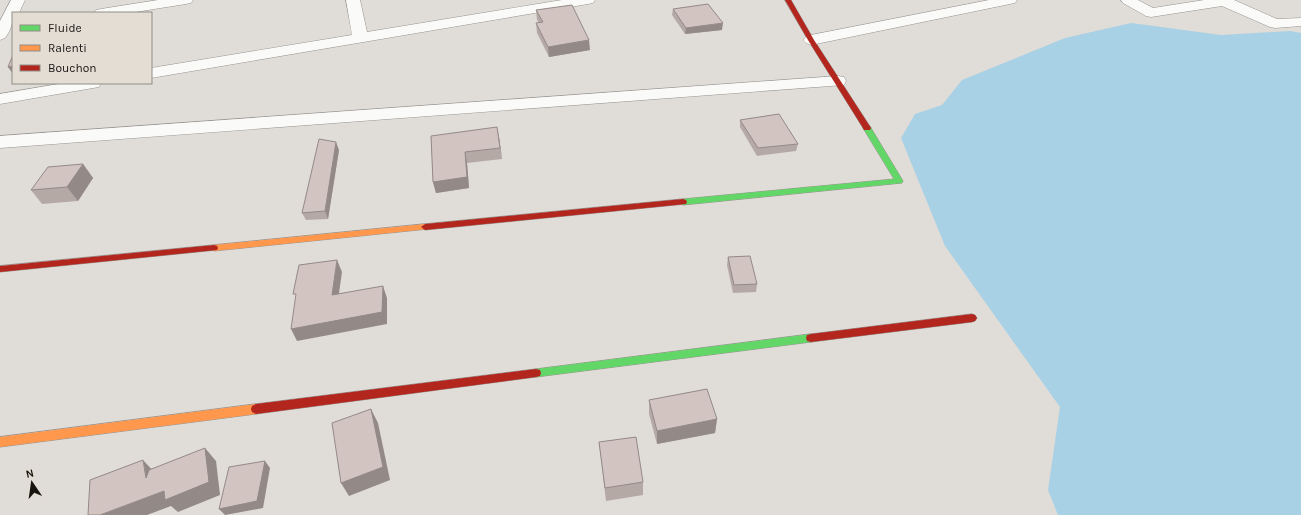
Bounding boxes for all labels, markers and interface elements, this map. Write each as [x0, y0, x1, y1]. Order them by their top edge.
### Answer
legend [12, 12, 152, 84]
text: Fluide [48, 21, 82, 35]
text: Ralenti [48, 41, 87, 55]
text: Bouchon [48, 61, 97, 75]
north arrow [12, 463, 52, 503]
text: N [25, 467, 35, 481]

